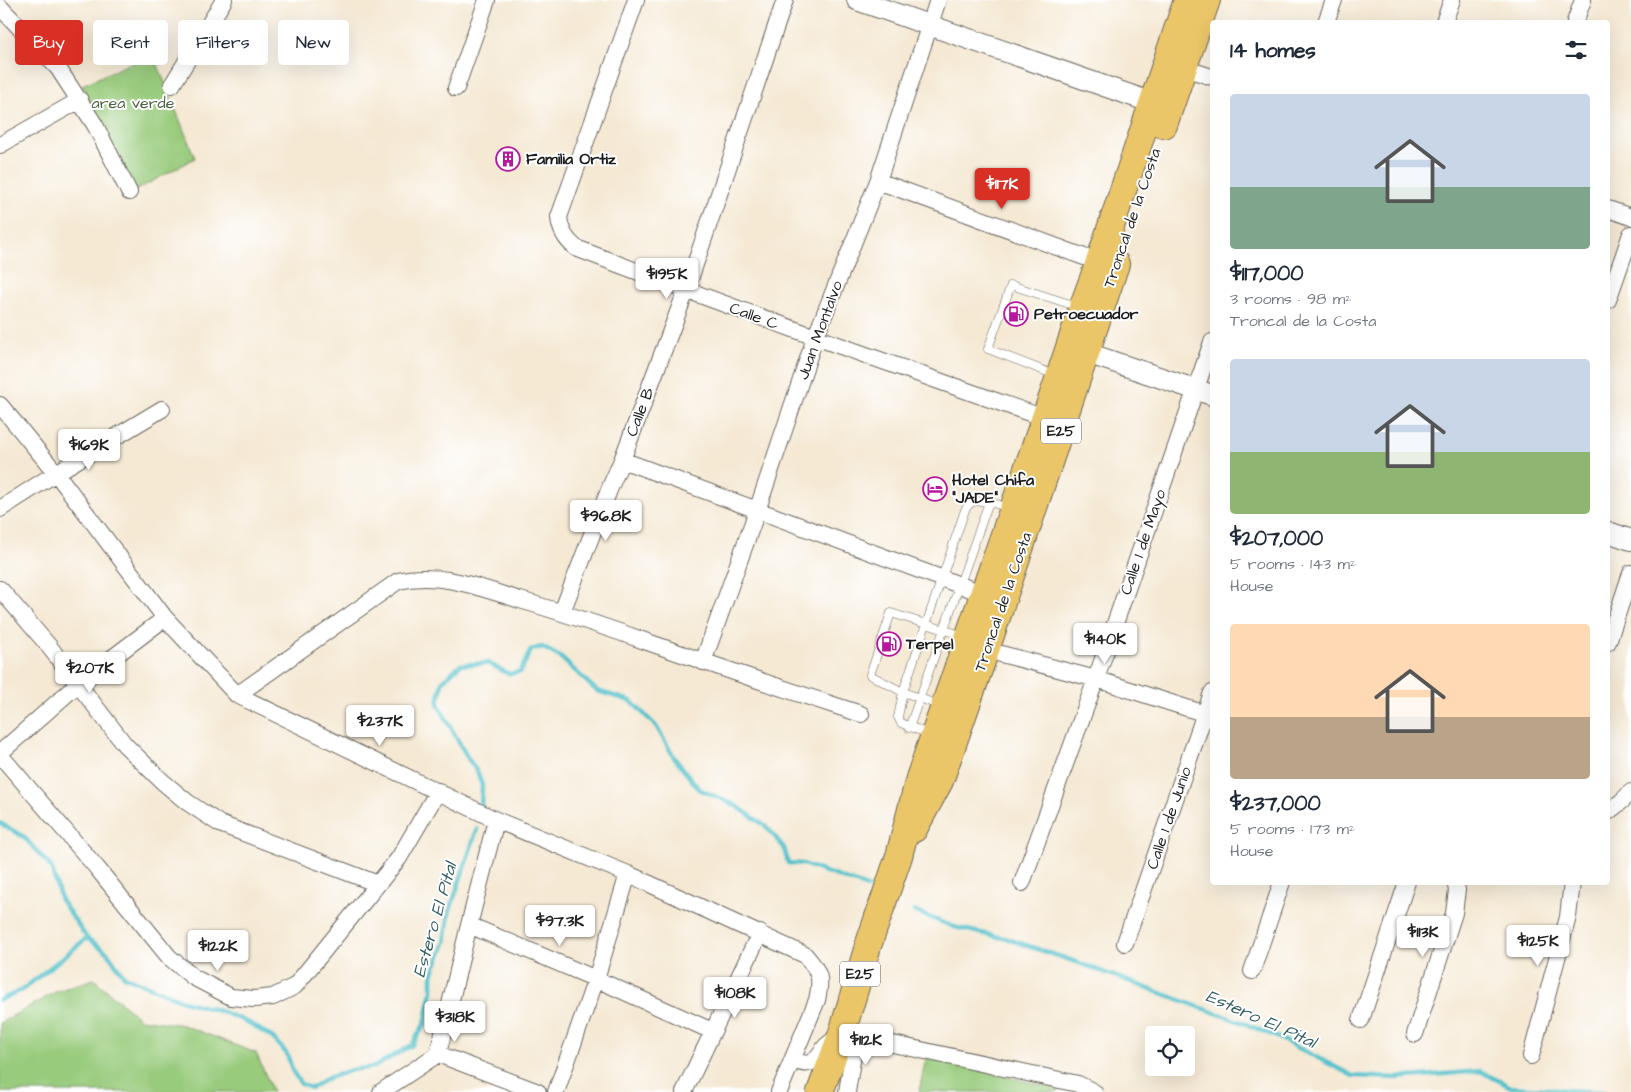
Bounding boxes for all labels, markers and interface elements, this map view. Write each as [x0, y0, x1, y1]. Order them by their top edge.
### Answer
chip: Buy [15, 20, 83, 65]
chip: Rent [93, 20, 168, 65]
chip: Filters [178, 20, 268, 65]
chip: New [278, 20, 349, 65]
text: 14 homes [1230, 36, 1316, 65]
icon: filters [1562, 36, 1590, 64]
park label: area verde [92, 92, 175, 114]
icon: home [1365, 126, 1455, 216]
street label: Troncal de la Costa [1098, 145, 1166, 291]
building icon: Familia Ortiz [495, 146, 521, 172]
place label: Familia Ortiz [526, 148, 617, 170]
pin: $117K [967, 168, 1037, 210]
text: $117K [986, 173, 1018, 195]
pin: $195K [632, 258, 702, 300]
text: $117,000 [1230, 259, 1303, 288]
text: $195K [646, 263, 688, 285]
street label: Juan Montalvo [792, 277, 848, 383]
text: 3 rooms · 98 m² [1230, 288, 1351, 310]
street label: Calle C [726, 297, 782, 335]
fuel station icon: Petroecuador [1003, 301, 1029, 327]
place label: Petroecuador [1034, 303, 1138, 325]
text: Troncal de la Costa [1230, 310, 1376, 332]
street label: Calle B [621, 384, 660, 440]
icon: home [1365, 391, 1455, 481]
road number: E25 [1041, 418, 1081, 444]
pin: $169K [54, 428, 124, 471]
text: $169K [69, 434, 109, 456]
place label: Hotel Chifa "JADE" [952, 469, 1035, 509]
hotel icon: Hotel Chifa "JADE" [922, 476, 948, 502]
street label: Calle 1 de Mayo [1115, 486, 1172, 598]
pin: $96.8K [565, 500, 647, 542]
text: $96.8K [581, 505, 631, 527]
text: $207,000 [1230, 524, 1323, 553]
street label: Troncal de la Costa [969, 529, 1037, 675]
text: 5 rooms · 143 m² [1230, 553, 1356, 575]
text: House [1230, 575, 1274, 597]
pin: $140K [1070, 622, 1140, 665]
text: $140K [1084, 628, 1126, 650]
fuel station icon: Terpel [876, 631, 902, 657]
place label: Terpel [905, 633, 954, 655]
pin: $207K [55, 652, 125, 694]
icon: home [1365, 656, 1455, 746]
text: $207K [66, 657, 114, 679]
pin: $237K [345, 704, 415, 747]
text: $237K [357, 710, 403, 732]
street label: Calle 1 de Junio [1141, 764, 1197, 872]
text: $237,000 [1230, 789, 1321, 818]
text: 5 rooms · 173 m² [1230, 818, 1355, 840]
text: House [1230, 840, 1274, 862]
water label: Estero El Pital [407, 858, 464, 980]
pin: $97.3K [519, 904, 601, 947]
text: $97.3K [536, 910, 584, 932]
pin: $113K [1388, 916, 1458, 958]
text: $113K [1408, 921, 1438, 943]
pin: $125K [1503, 924, 1573, 967]
pin: $122K [183, 930, 253, 972]
text: $125K [1517, 930, 1559, 952]
text: $122K [199, 935, 237, 957]
road number: E25 [840, 962, 880, 986]
pin: $108K [700, 976, 770, 1019]
text: $108K [714, 982, 756, 1004]
water label: Estero El Pital [1202, 984, 1322, 1055]
pin: $318K [420, 1000, 490, 1043]
text: $318K [435, 1006, 475, 1028]
pin: $112K [831, 1024, 901, 1066]
map controls [1145, 1026, 1195, 1076]
button: locate [1145, 1026, 1195, 1076]
text: $112K [850, 1029, 882, 1051]

